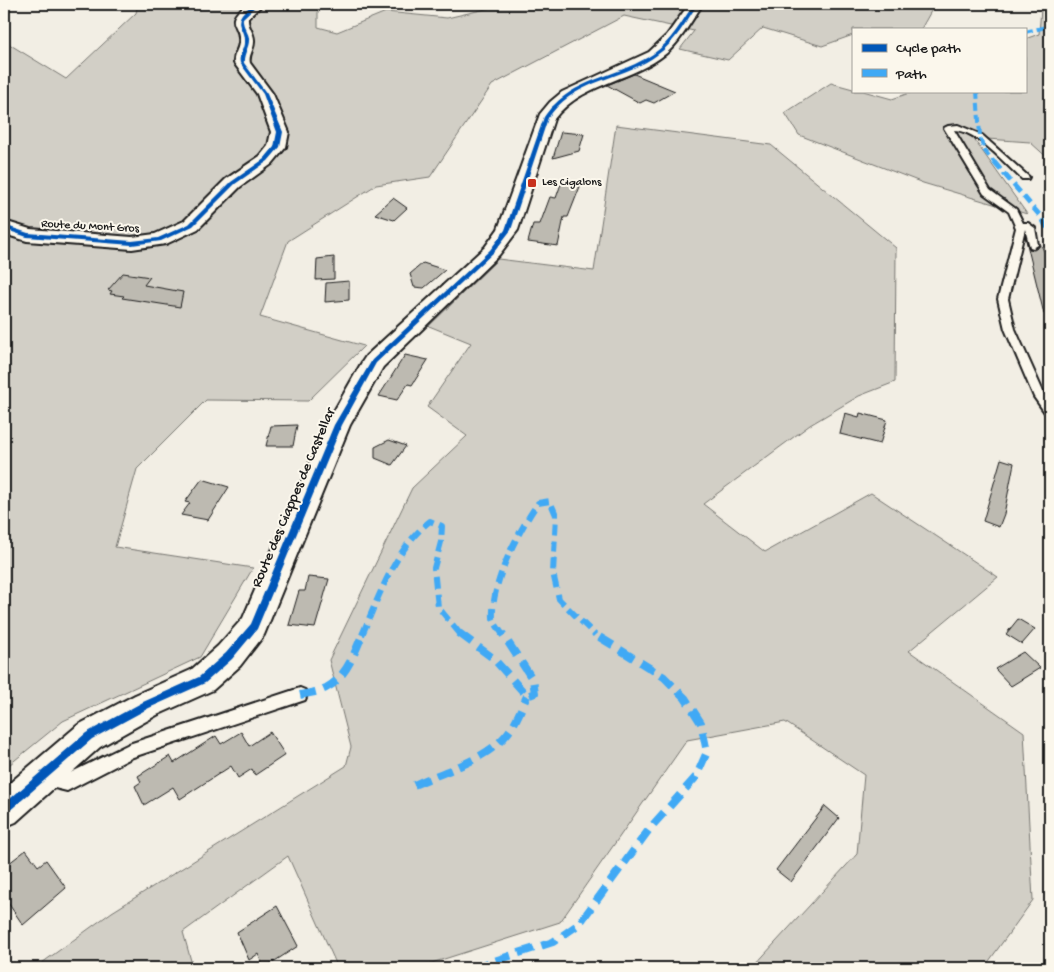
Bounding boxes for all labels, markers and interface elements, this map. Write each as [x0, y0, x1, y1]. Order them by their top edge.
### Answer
legend [852, 28, 1026, 92]
text: Cycle path [896, 40, 961, 58]
text: Path [895, 66, 927, 84]
place label: Les Cigalons [542, 176, 602, 190]
marker: Les Cigalons [526, 177, 538, 189]
street label: Route du Mont Gros [41, 217, 140, 237]
street label: Route des Ciappes de Castellar [248, 404, 341, 590]

